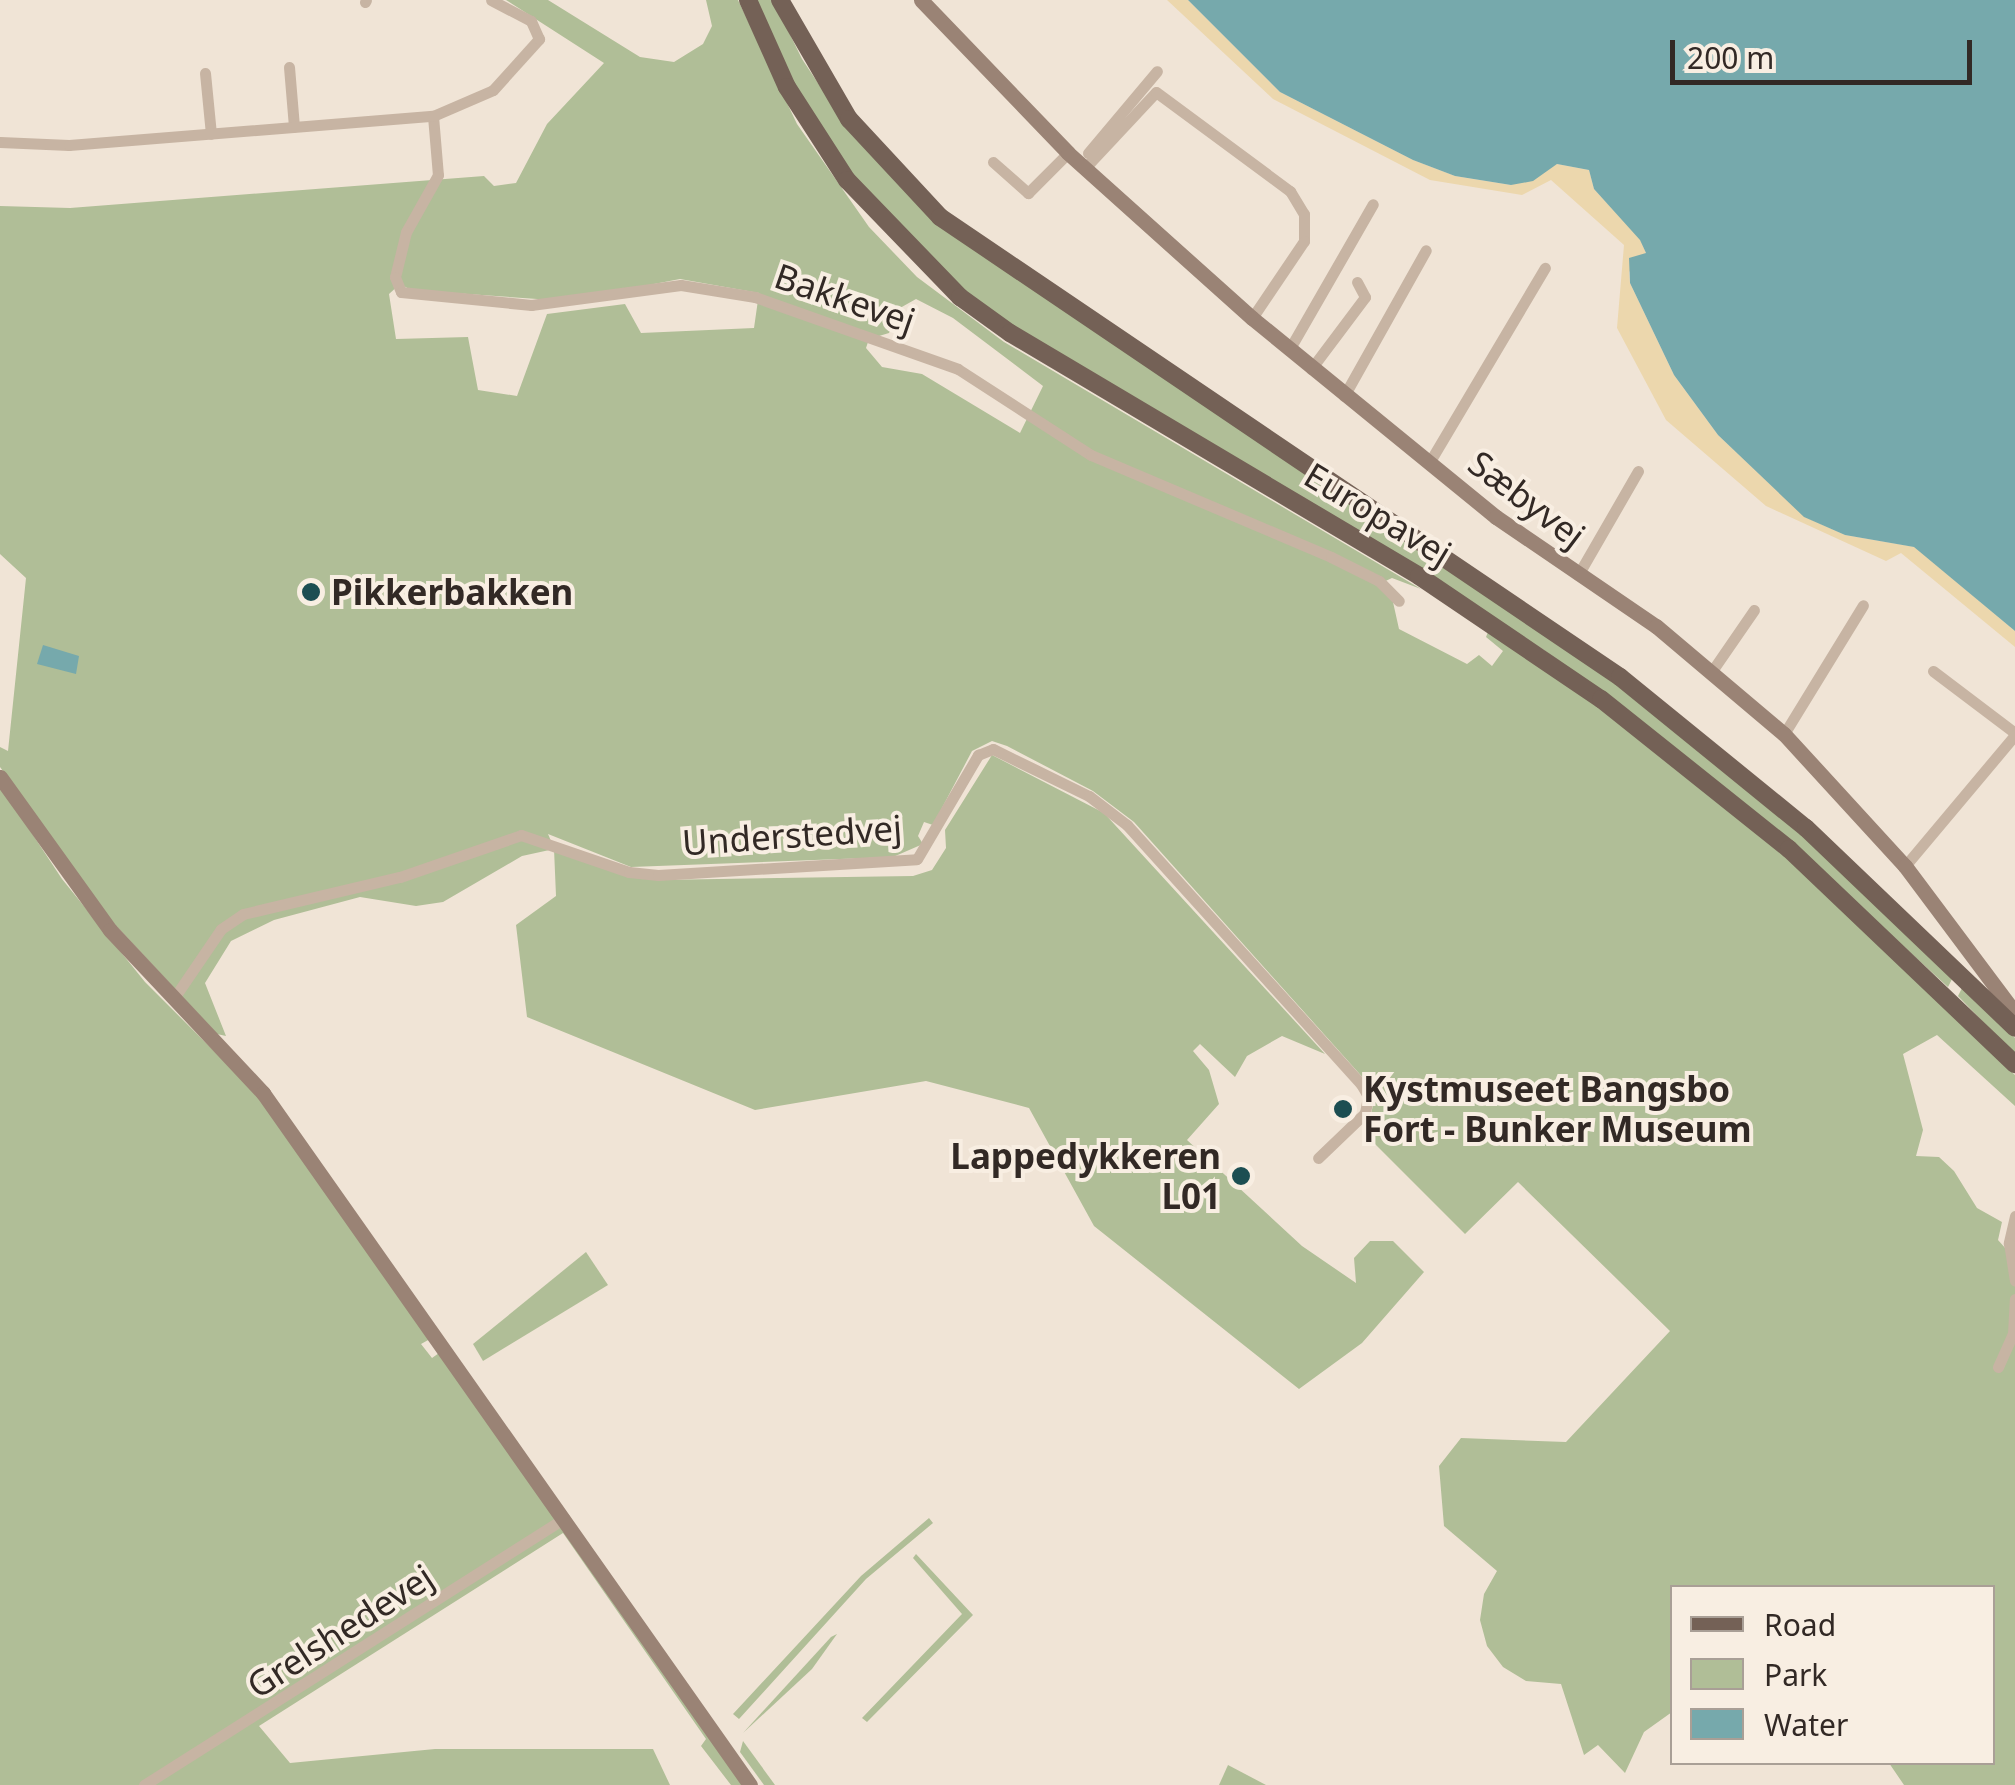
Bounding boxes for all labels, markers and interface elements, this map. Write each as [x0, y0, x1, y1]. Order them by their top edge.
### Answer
scale bar [1675, 20, 1978, 82]
text: 200 m [1687, 37, 1774, 78]
street label: Bakkevej [769, 254, 921, 342]
street label: Sæbyvej [1461, 442, 1593, 556]
street label: Europavej [1297, 454, 1459, 574]
place label: Pikkerbakken [331, 571, 573, 613]
marker: Pikkerbakken [300, 581, 322, 603]
street label: Understedvej [681, 806, 903, 864]
place label: Kystmuseet Bangsbo Fort - Bunker Museum [1363, 1068, 1752, 1150]
marker: Kystmuseet Bangsbo Fort - Bunker Museum [1332, 1098, 1354, 1120]
place label: Lappedykkeren L01 [950, 1135, 1221, 1217]
marker: Lappedykkeren L01 [1230, 1165, 1252, 1187]
street label: Grelshedevej [239, 1555, 441, 1707]
legend [1670, 1585, 1995, 1765]
text: Road [1764, 1604, 1836, 1645]
text: Park [1764, 1654, 1827, 1695]
text: Water [1764, 1704, 1848, 1745]

